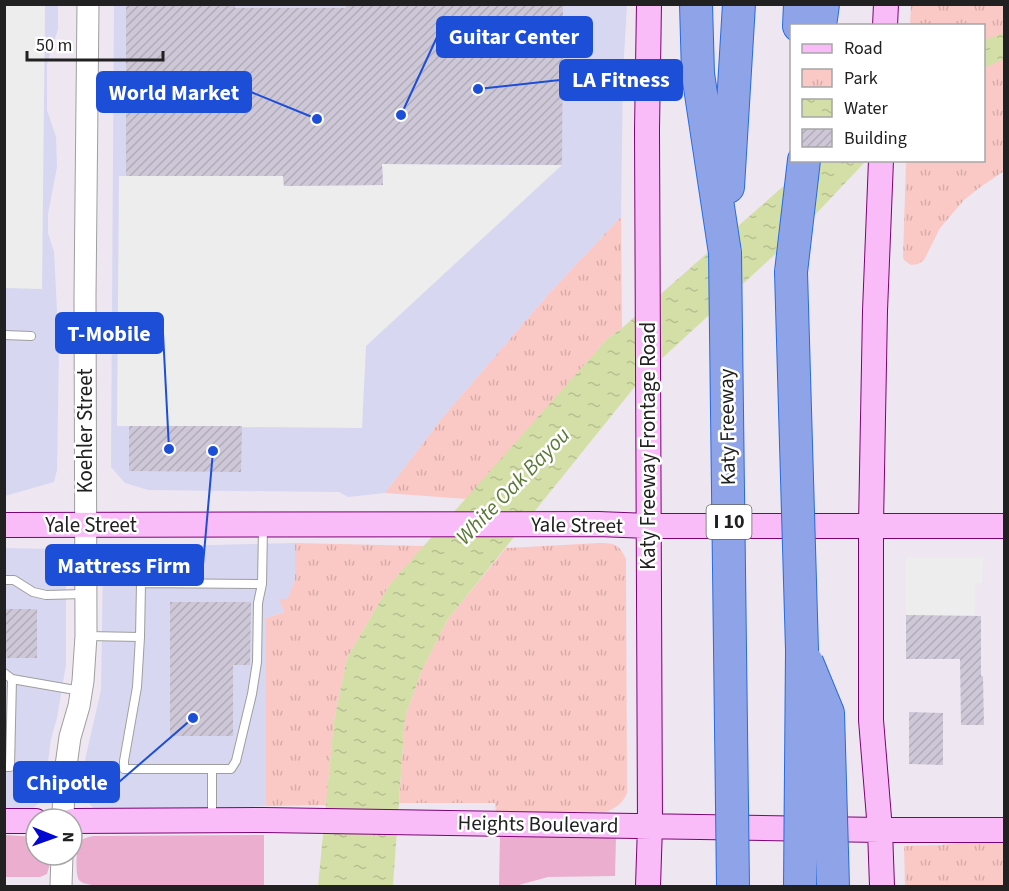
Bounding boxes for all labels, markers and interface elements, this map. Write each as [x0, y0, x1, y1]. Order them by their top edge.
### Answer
callout: Guitar Center [437, 17, 592, 57]
text: Guitar Center [449, 21, 579, 53]
scale bar [27, 24, 164, 62]
legend [790, 24, 985, 162]
text: 50 m [36, 33, 72, 58]
text: Road [844, 36, 883, 61]
callout: LA Fitness [560, 60, 682, 100]
text: LA Fitness [572, 64, 670, 96]
text: Park [844, 66, 878, 91]
callout: World Market [97, 72, 251, 112]
text: World Market [109, 77, 240, 109]
text: Water [844, 96, 888, 121]
text: Building [844, 126, 907, 151]
callout: T-Mobile [56, 313, 163, 353]
text: T-Mobile [67, 318, 151, 350]
street label: Katy Freeway Frontage Road [633, 322, 663, 570]
street label: Koehler Street [70, 368, 100, 494]
street label: Katy Freeway [711, 368, 743, 486]
water label: White Oak Bayou [448, 420, 578, 552]
road number: I 10 [706, 505, 752, 539]
street label: Yale Street [530, 509, 623, 541]
street label: Yale Street [44, 510, 137, 540]
callout: Mattress Firm [46, 545, 203, 585]
text: Mattress Firm [57, 550, 191, 582]
callout: Chipotle [14, 762, 119, 802]
text: Chipotle [26, 767, 108, 799]
north arrow [24, 807, 84, 867]
street label: Heights Boulevard [457, 808, 619, 840]
text: N [57, 832, 79, 843]

